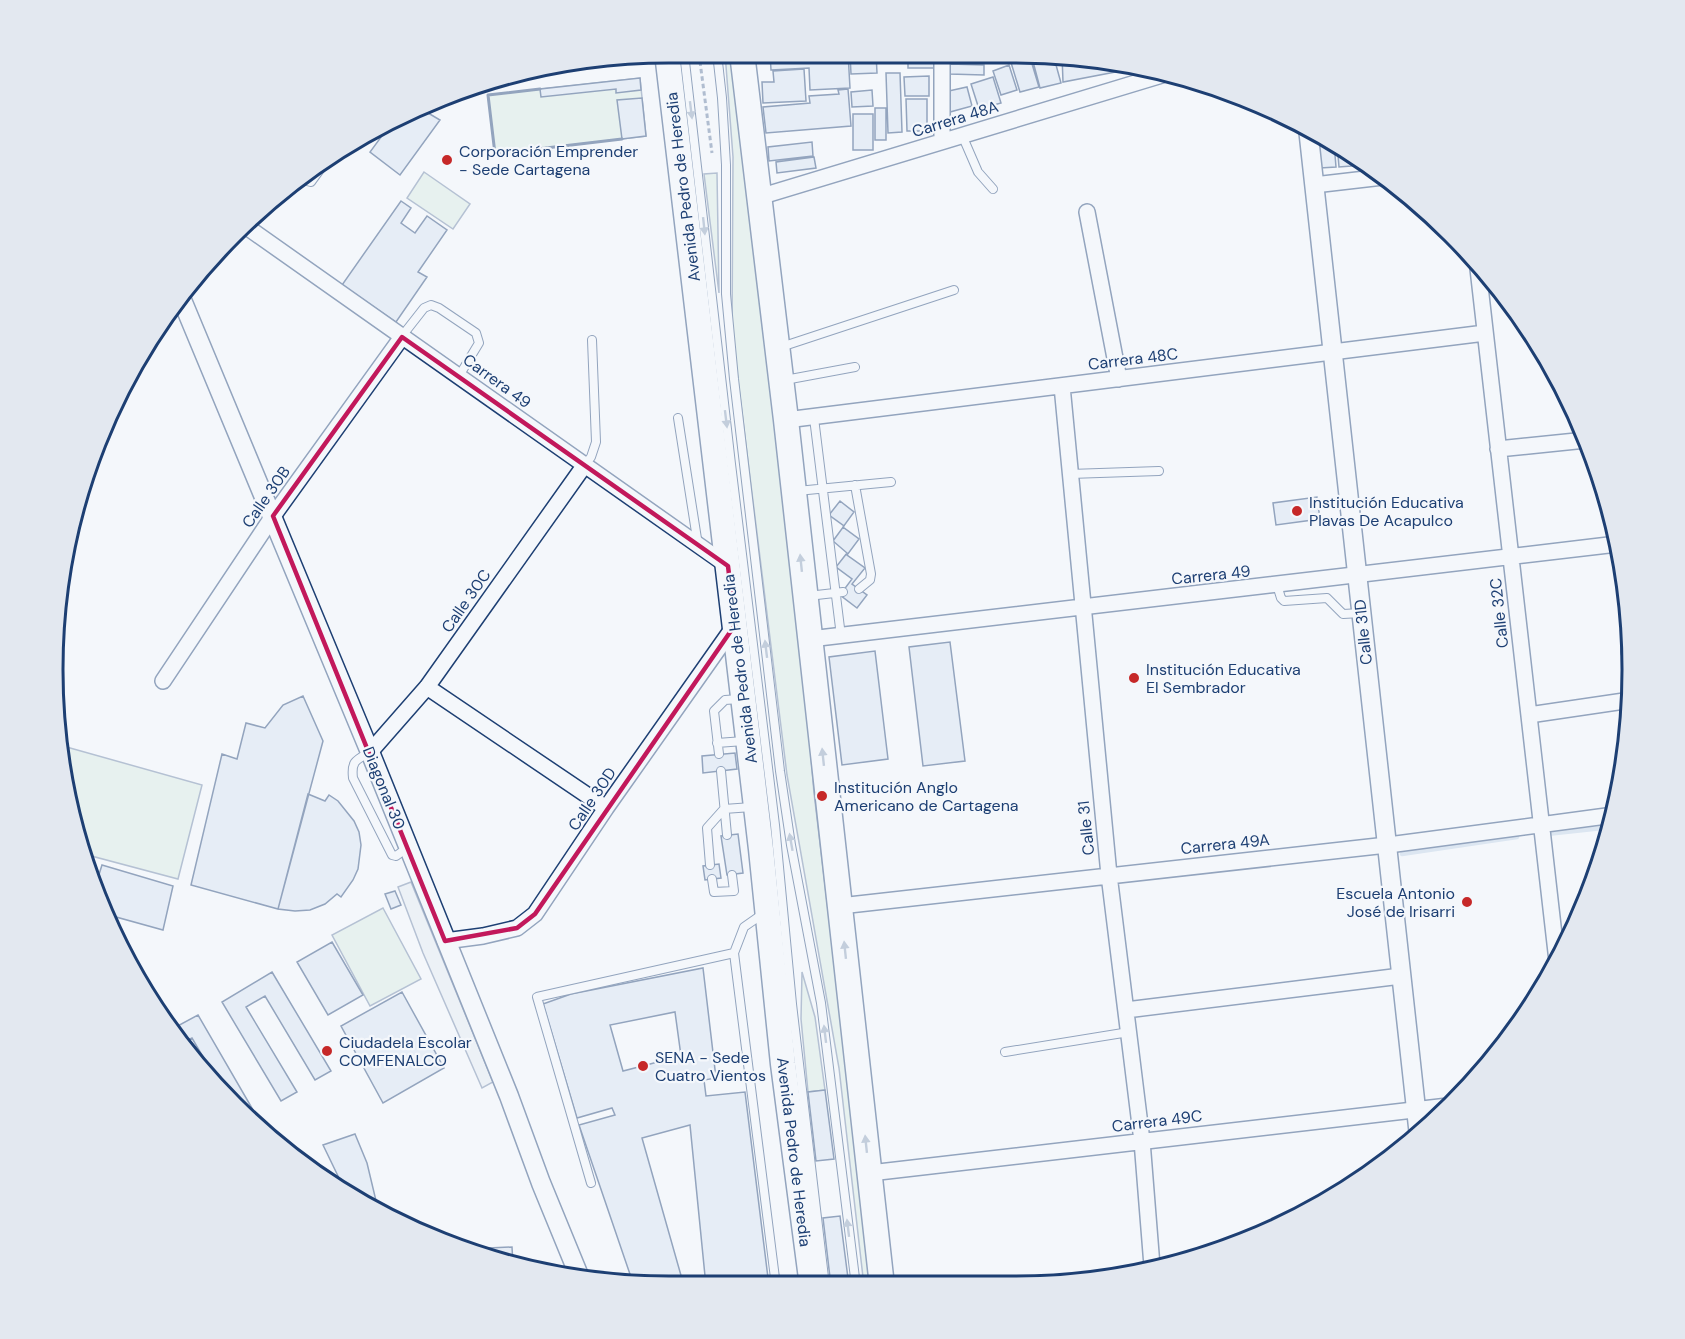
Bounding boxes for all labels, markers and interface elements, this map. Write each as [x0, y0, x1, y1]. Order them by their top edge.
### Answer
street label: Avenida Pedro de Heredia [661, 91, 705, 283]
street label: Carrera 48A [909, 96, 1001, 142]
one-way arrow [686, 101, 696, 120]
place label: Corporación Emprender - Sede Cartagena [459, 141, 638, 180]
marker: Corporación Emprender - Sede Cartagena [440, 153, 454, 167]
one-way arrow [699, 216, 709, 235]
street label: Carrera 48C [1087, 343, 1179, 375]
street label: Carrera 49 [459, 349, 535, 413]
one-way arrow [721, 410, 730, 429]
street label: Calle 30B [237, 462, 295, 532]
place label: Institución Educativa Plavas De Acapulco [1309, 492, 1464, 531]
marker: Institución Educativa Plavas De Acapulco [1290, 504, 1304, 518]
one-way arrow [797, 553, 806, 572]
street label: Carrera 49 [1170, 560, 1252, 590]
street label: Calle 30C [437, 565, 495, 637]
street label: Avenida Pedro de Heredia [718, 573, 762, 765]
street label: Calle 32C [1485, 577, 1513, 649]
street label: Calle 31D [1349, 598, 1377, 666]
one-way arrow [761, 639, 771, 658]
place label: Institución Educativa El Sembrador [1146, 659, 1301, 698]
marker: Institución Educativa El Sembrador [1127, 671, 1141, 685]
street label: Diagonal 30 [358, 743, 410, 833]
one-way arrow [818, 747, 828, 766]
street label: Calle 30D [563, 763, 621, 835]
place label: Institución Anglo Americano de Cartagena [834, 777, 1019, 816]
marker: Institución Anglo Americano de Cartagena [815, 789, 829, 803]
street label: Calle 31 [1073, 800, 1099, 856]
street label: Carrera 49A [1179, 829, 1271, 859]
one-way arrow [786, 833, 795, 852]
place label: Escuela Antonio José de Irisarri [1336, 883, 1455, 922]
marker: Escuela Antonio José de Irisarri [1460, 895, 1474, 909]
one-way arrow [840, 941, 850, 960]
one-way arrow [820, 1025, 829, 1044]
place label: Ciudadela Escolar COMFENALCO [339, 1032, 472, 1071]
marker: Ciudadela Escolar COMFENALCO [320, 1044, 334, 1058]
place label: SENA - Sede Cuatro Vientos [655, 1047, 766, 1086]
street label: Avenida Pedro de Heredia [772, 1056, 816, 1248]
marker: SENA - Sede Cuatro Vientos [636, 1059, 650, 1073]
street label: Carrera 49C [1111, 1105, 1203, 1137]
one-way arrow [862, 1135, 871, 1154]
one-way arrow [844, 1218, 853, 1237]

